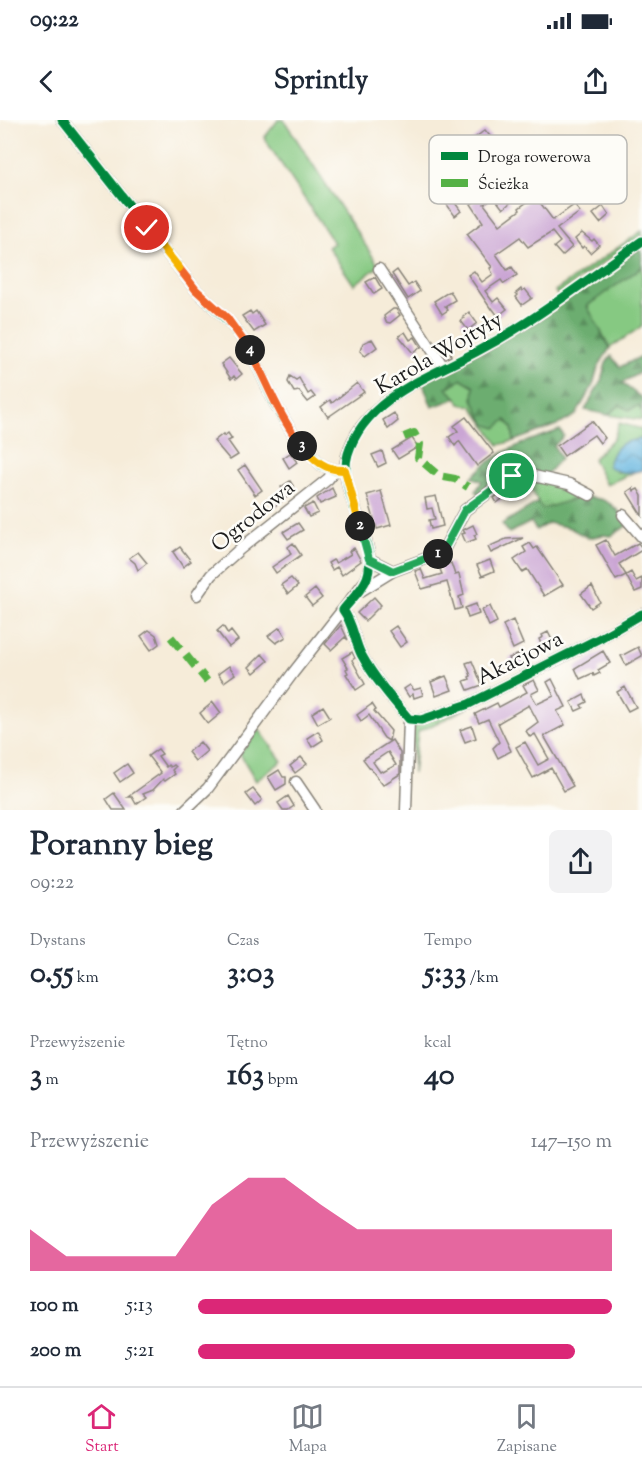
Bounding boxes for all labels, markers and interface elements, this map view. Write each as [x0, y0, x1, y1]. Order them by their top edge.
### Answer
text: 09:22 [30, 5, 79, 37]
text: Sprintly [274, 62, 368, 101]
icon: back [30, 65, 63, 98]
icon: share [579, 65, 612, 98]
legend [429, 135, 627, 204]
text: Droga rowerowa [478, 147, 592, 170]
text: Ścieżka [478, 173, 529, 197]
pin [121, 202, 172, 253]
icon: check [130, 211, 163, 244]
street label: Karola Wojtyły [370, 305, 509, 404]
pin: 4 [235, 335, 265, 365]
text: 4 [246, 338, 254, 361]
pin: 3 [287, 431, 317, 461]
text: 3 [299, 434, 305, 457]
pin [486, 450, 537, 501]
icon: arrive [495, 459, 528, 492]
street label: Ogrodowa [205, 473, 303, 561]
pin: 2 [345, 511, 375, 541]
text: 2 [356, 514, 364, 537]
pin: 1 [423, 539, 453, 569]
text: 1 [435, 542, 441, 565]
street label: Akacjowa [471, 624, 569, 695]
text: Poranny bieg [30, 822, 213, 870]
button: share [549, 830, 612, 893]
text: 09:22 [30, 869, 74, 898]
text: Dystans [30, 930, 86, 953]
text: Czas [227, 930, 259, 953]
text: Tempo [424, 930, 472, 953]
text: 0.55 [30, 953, 73, 996]
text: 3:03 [227, 953, 275, 996]
text: 5:33 [424, 953, 466, 996]
text: km [73, 967, 99, 990]
text: /km [466, 967, 499, 990]
text: Przewyższenie [30, 1032, 125, 1055]
text: Tętno [227, 1032, 268, 1055]
text: kcal [424, 1032, 452, 1055]
text: 3 [30, 1055, 42, 1098]
text: 163 [227, 1055, 264, 1098]
text: 40 [424, 1055, 455, 1098]
text: m [42, 1069, 59, 1092]
text: bpm [264, 1069, 298, 1092]
text: Przewyższenie [30, 1128, 149, 1157]
text: 147–150 m [531, 1128, 612, 1157]
text: 100 m [30, 1292, 79, 1321]
text: 5:13 [126, 1292, 153, 1321]
text: 200 m [30, 1337, 81, 1366]
text: 5:21 [126, 1337, 154, 1366]
tab: Start [85, 1400, 119, 1459]
tab: Mapa [289, 1400, 327, 1459]
tab: Zapisane [497, 1400, 557, 1459]

